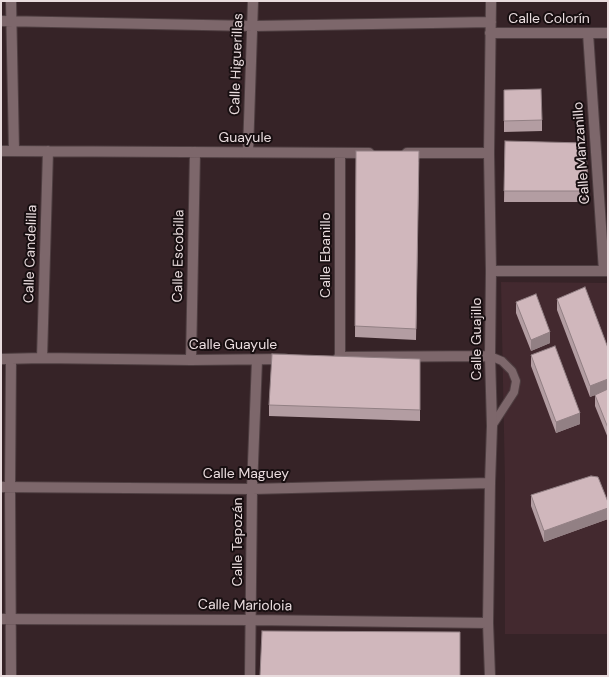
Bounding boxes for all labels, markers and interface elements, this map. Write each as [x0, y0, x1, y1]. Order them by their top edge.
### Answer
street label: Calle Colorín [508, 11, 590, 27]
street label: Calle Higuerillas [227, 13, 247, 115]
street label: Calle Manzanillo [570, 101, 594, 205]
street label: Guayule [219, 130, 271, 146]
street label: Calle Candelilla [21, 205, 41, 303]
street label: Calle Escobilla [170, 209, 188, 303]
street label: Calle Ebanillo [318, 212, 334, 298]
street label: Calle Guajillo [469, 297, 485, 381]
street label: Calle Guayule [189, 337, 277, 353]
street label: Calle Maguey [203, 466, 289, 482]
street label: Calle Tepozán [230, 497, 246, 587]
street label: Calle Marioloia [198, 597, 292, 615]

